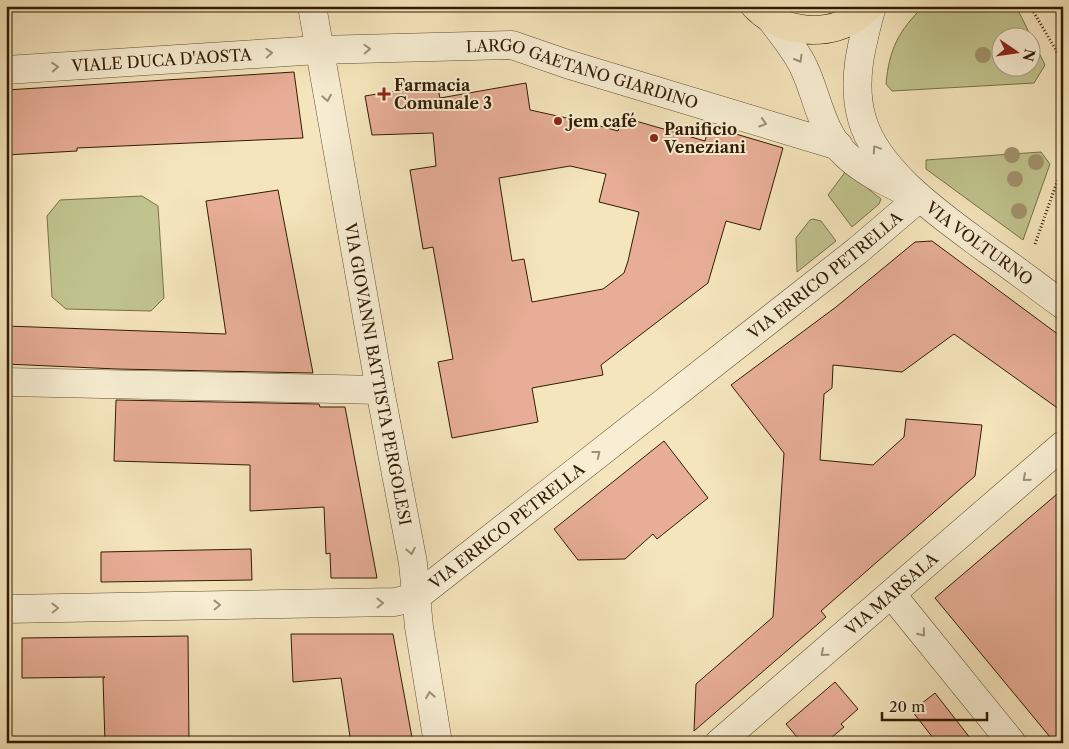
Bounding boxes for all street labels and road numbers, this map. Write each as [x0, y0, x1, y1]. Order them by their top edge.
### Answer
street label: LARGO GAETANO GIARDINO [466, 35, 701, 113]
street label: VIALE DUCA D'AOSTA [70, 44, 254, 76]
street label: VIA VOLTURNO [921, 196, 1037, 289]
street label: VIA ERRICO PETRELLA [743, 206, 907, 344]
street label: VIA GIOVANNI BATTISTA PERGOLESI [340, 220, 416, 527]
street label: VIA ERRICO PETRELLA [424, 458, 590, 594]
street label: VIA MARSALA [840, 547, 943, 640]

